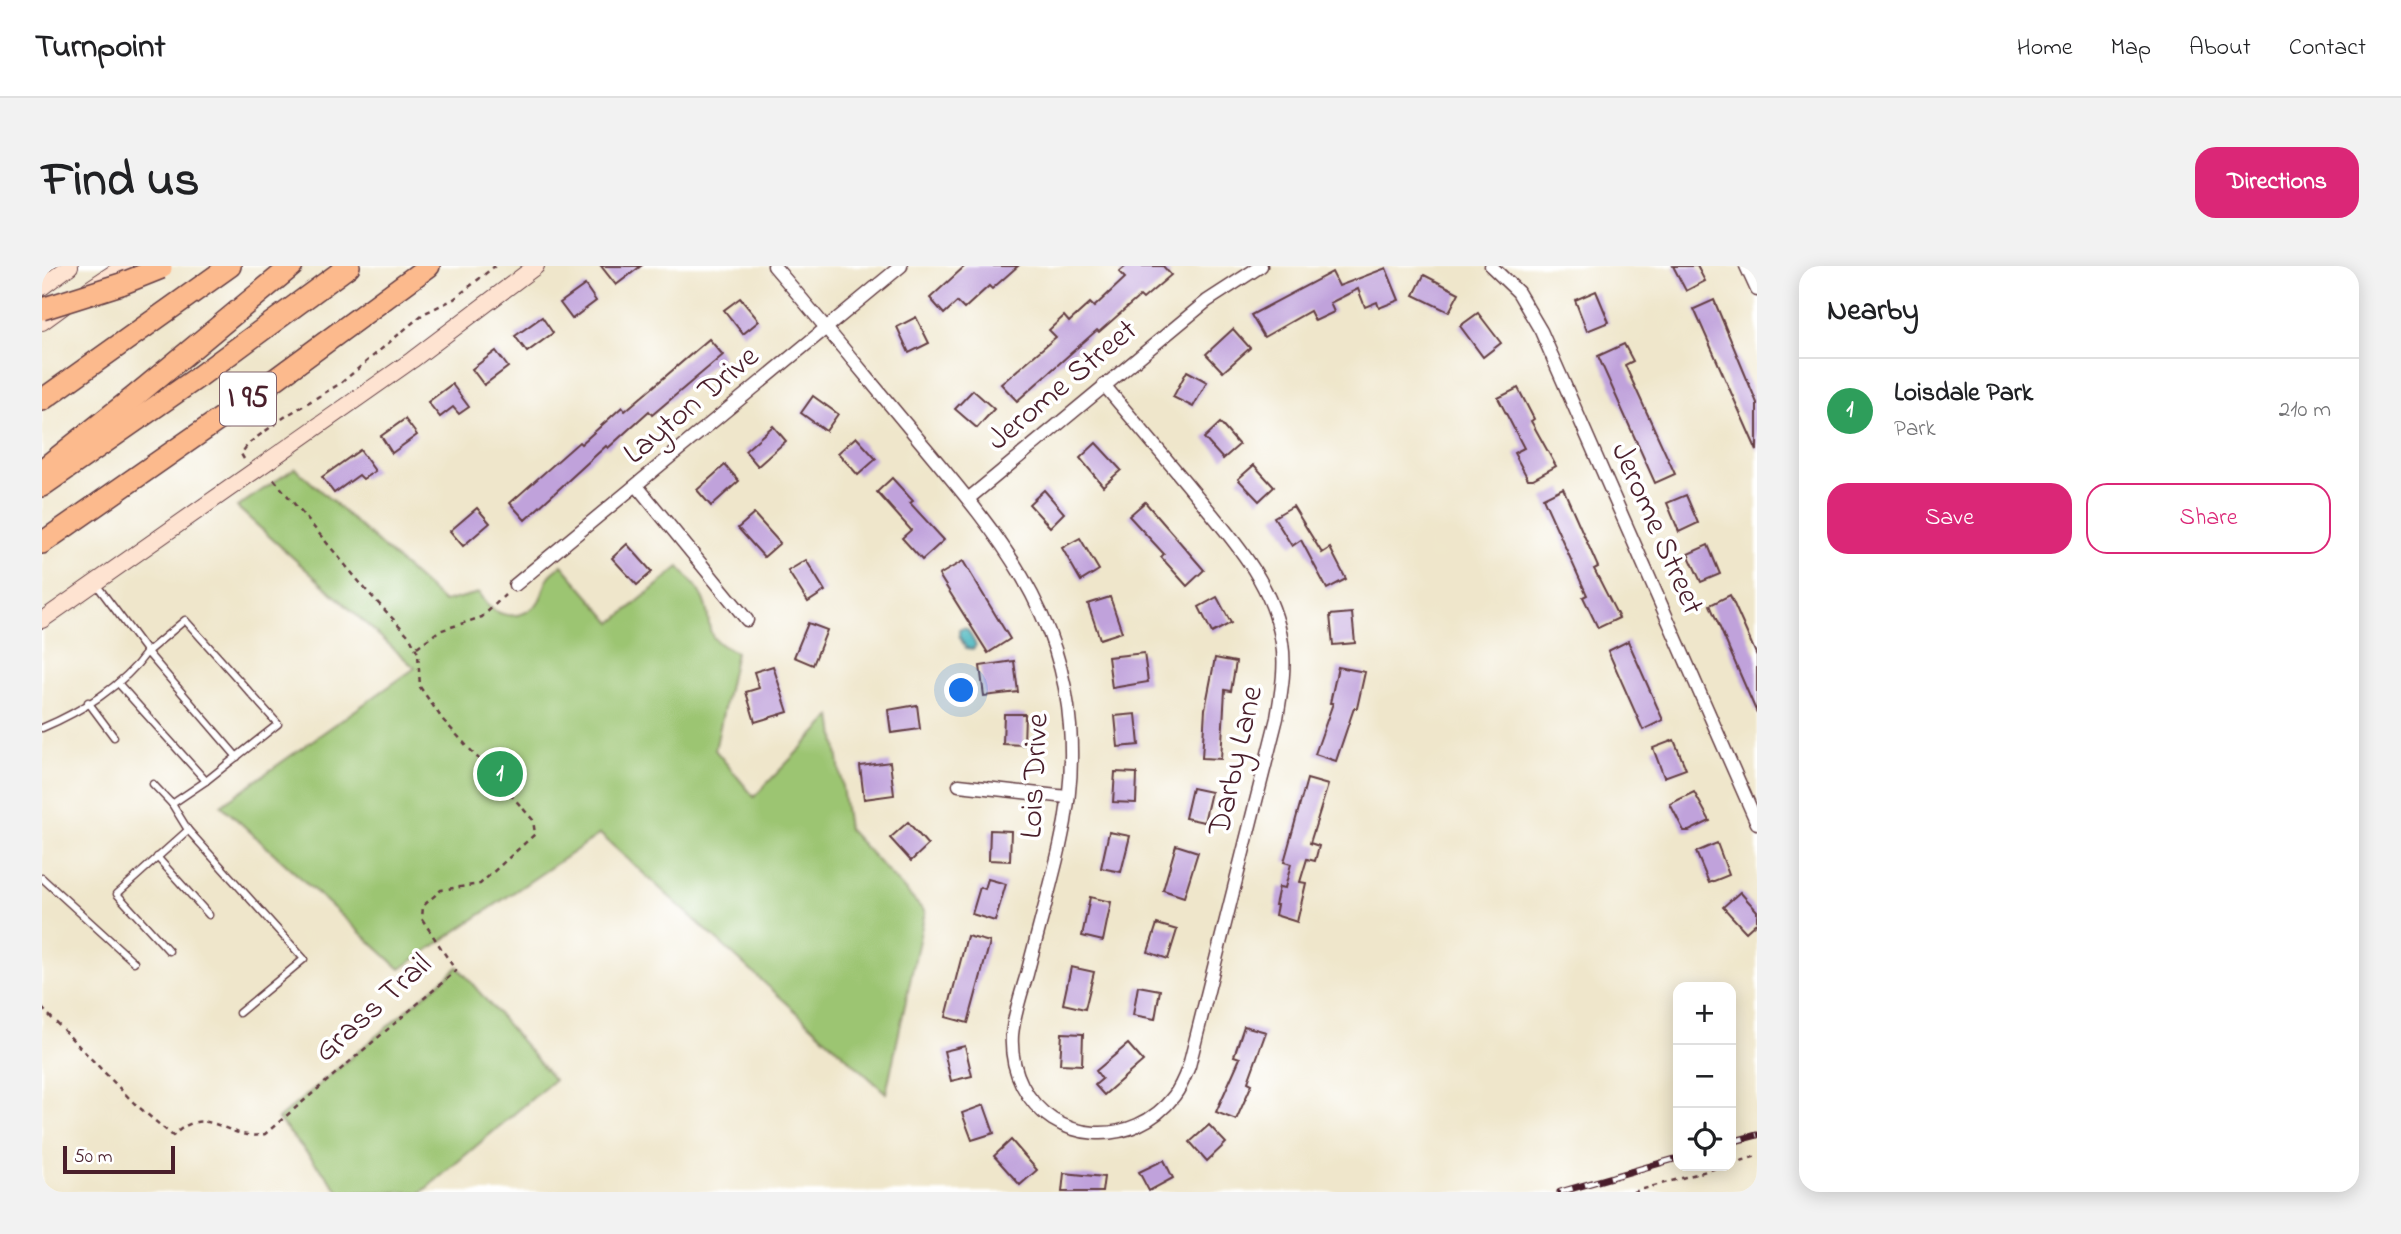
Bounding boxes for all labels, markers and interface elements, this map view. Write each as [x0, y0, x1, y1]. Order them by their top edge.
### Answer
text: Turnpoint [35, 24, 166, 72]
text: Home [2017, 31, 2073, 66]
text: Map [2111, 31, 2151, 66]
text: About [2189, 31, 2251, 66]
text: Contact [2289, 31, 2366, 66]
text: Find us [42, 146, 199, 218]
button: Directions [2195, 147, 2359, 218]
text: Nearby [1827, 290, 1919, 334]
street label: Jerome Street [977, 309, 1149, 463]
street label: Layton Drive [614, 335, 771, 477]
road number: I 95 [220, 372, 276, 426]
text: Loisdale Park [1894, 375, 2033, 413]
text: 1 [1846, 394, 1854, 427]
text: 210 m [2279, 394, 2331, 427]
text: Park [1894, 413, 1936, 446]
street label: Jerome Street [1597, 435, 1715, 623]
button: Save [1827, 483, 2072, 554]
button: Share [2086, 483, 2331, 554]
your location [944, 673, 978, 707]
street label: Darby Lane [1197, 681, 1277, 842]
street label: Lois Drive [1009, 712, 1063, 840]
pin: 1 [477, 748, 523, 800]
street label: Grass Trail [305, 943, 443, 1075]
map controls [1673, 982, 1736, 1171]
button: + [1673, 982, 1736, 1045]
button: − [1673, 1045, 1736, 1108]
button: locate [1673, 1108, 1736, 1171]
scale bar [63, 1143, 175, 1175]
text: 50 m [74, 1144, 113, 1171]

